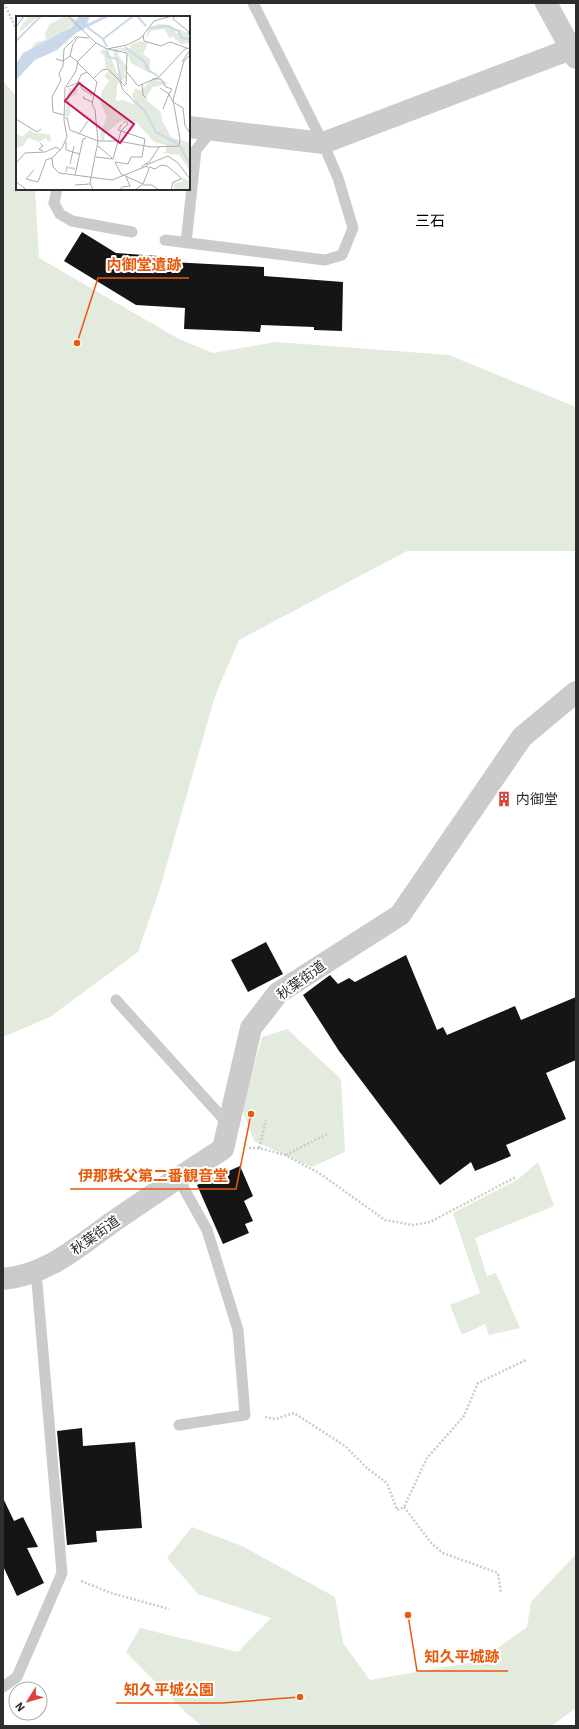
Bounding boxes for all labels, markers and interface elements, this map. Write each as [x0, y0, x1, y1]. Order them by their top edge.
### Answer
inset map [16, 16, 190, 190]
district label: 三石 [415, 211, 445, 230]
callout: 内御堂遺跡 [98, 251, 189, 278]
text: 内御堂遺跡 [106, 255, 182, 274]
building icon: 内御堂 [495, 790, 513, 808]
place label: 内御堂 [516, 790, 558, 808]
street label: 秋葉街道 [273, 956, 329, 1004]
callout: 伊那秩父第二番観音堂 [70, 1162, 236, 1189]
text: 伊那秩父第二番観音堂 [78, 1166, 228, 1185]
street label: 秋葉街道 [67, 1212, 123, 1258]
callout: 知久平城跡 [417, 1644, 508, 1671]
text: 知久平城跡 [424, 1647, 500, 1666]
callout: 知久平城公園 [116, 1676, 222, 1703]
text: 知久平城公園 [124, 1680, 214, 1699]
north arrow [8, 1681, 48, 1721]
text: N [12, 1700, 28, 1714]

